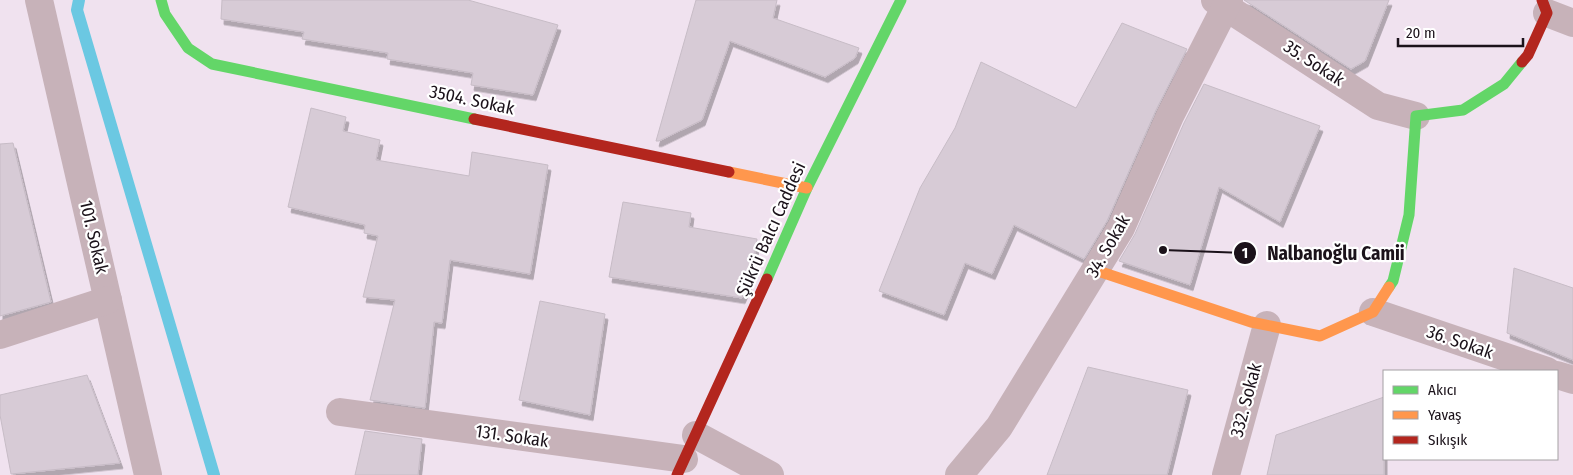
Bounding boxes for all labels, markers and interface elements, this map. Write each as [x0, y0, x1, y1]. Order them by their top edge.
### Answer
scale bar [1398, 15, 1523, 47]
text: 20 m [1406, 24, 1436, 42]
street label: 35. Sokak [1279, 35, 1349, 91]
street label: 3504. Sokak [428, 80, 517, 120]
street label: Şükrü Balcı Caddesi [732, 159, 810, 299]
street label: 101. Sokak [75, 198, 113, 276]
street label: 34. Sokak [1081, 210, 1135, 281]
callout: Nalbanoğlu Camii [1232, 236, 1415, 270]
text: Nalbanoğlu Camii [1267, 242, 1405, 265]
text: 1 [1242, 244, 1248, 262]
street label: 36. Sokak [1424, 320, 1497, 364]
street label: 332. Sokak [1226, 360, 1267, 439]
legend [1383, 370, 1558, 460]
text: Akıcı [1428, 381, 1457, 399]
text: Yavaş [1428, 406, 1462, 424]
street label: 131. Sokak [474, 420, 551, 452]
text: Sıkışık [1428, 431, 1467, 449]

